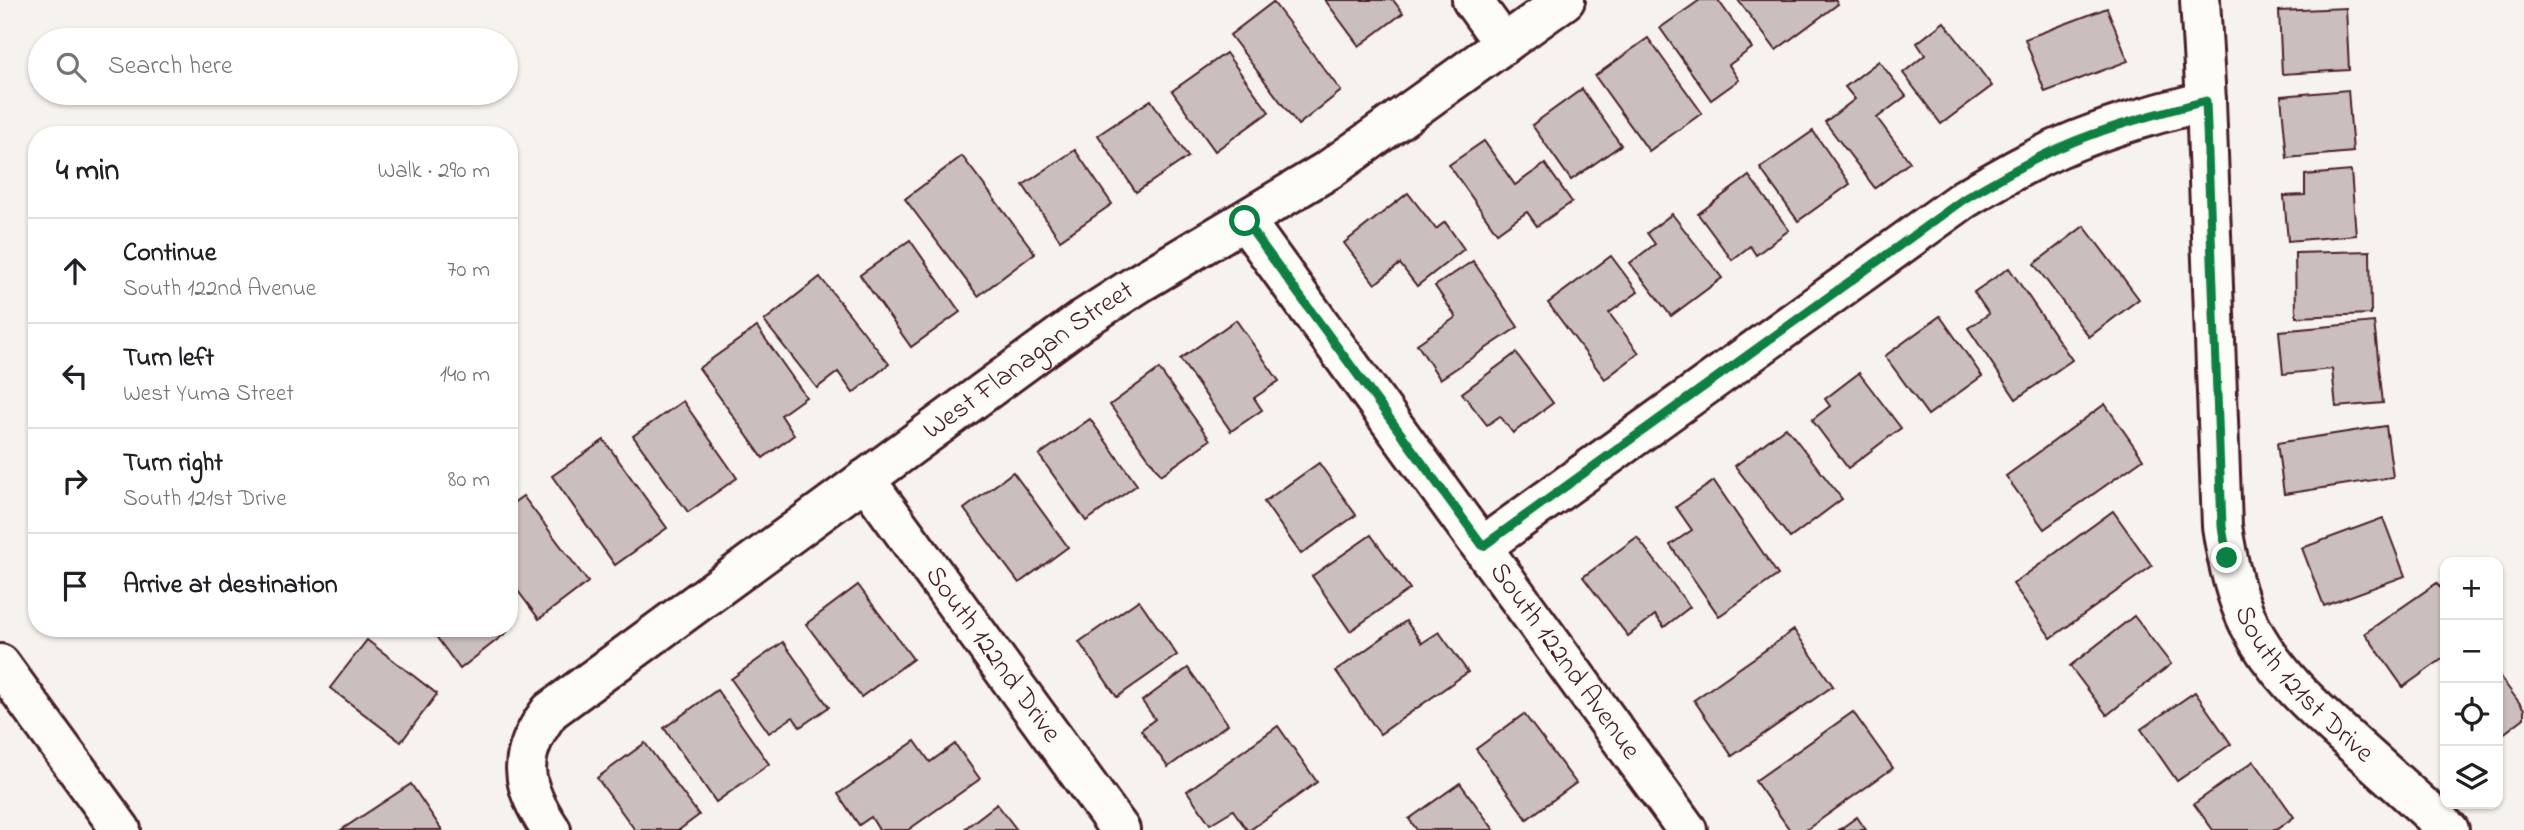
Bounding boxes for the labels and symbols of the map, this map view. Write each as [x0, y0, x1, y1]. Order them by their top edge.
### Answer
route start [1229, 205, 1260, 236]
street label: West Flanagan Street [915, 271, 1142, 450]
route end [2211, 542, 2242, 573]
street label: South 122nd Avenue [1479, 554, 1651, 769]
street label: South 122nd Drive [914, 558, 1071, 752]
street label: South 121st Drive [2223, 599, 2383, 773]

